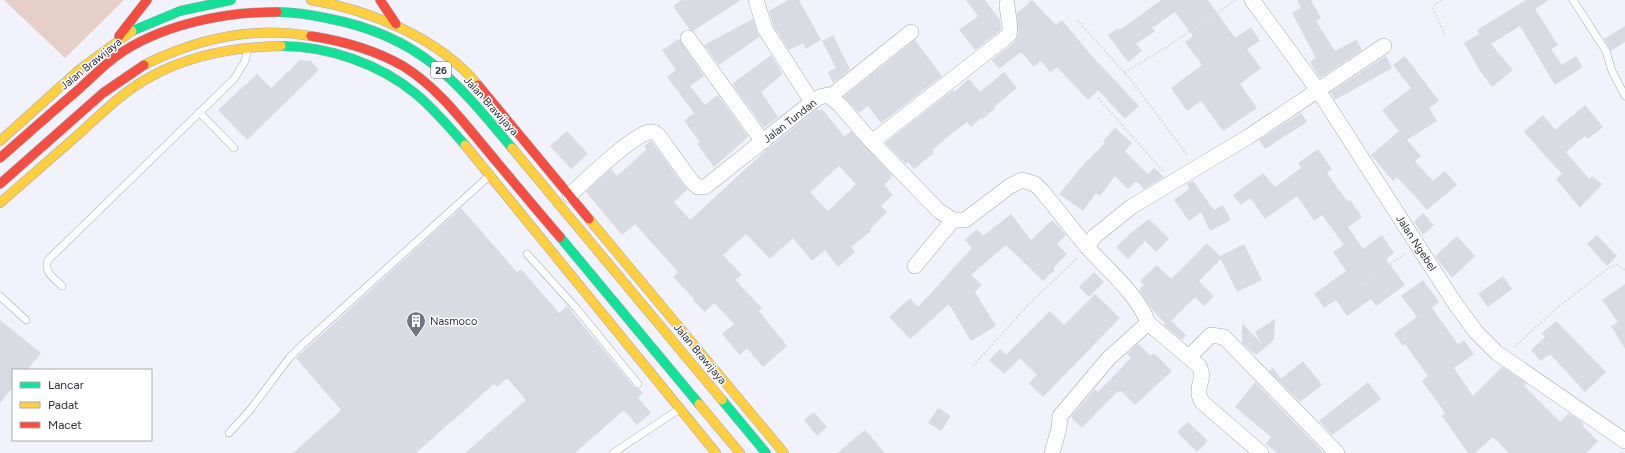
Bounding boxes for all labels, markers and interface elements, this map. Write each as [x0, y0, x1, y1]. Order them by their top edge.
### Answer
street label: Jalan Brawijaya [58, 35, 124, 93]
road number: 26 [431, 62, 451, 78]
street label: Jalan Brawijaya [461, 74, 521, 138]
street label: Jalan Tundan [761, 96, 819, 146]
street label: Jalan Ngebel [1393, 213, 1439, 273]
building icon: Nasmoco [405, 310, 427, 338]
place label: Nasmoco [430, 315, 477, 328]
street label: Jalan Brawijaya [671, 321, 729, 387]
legend [12, 369, 152, 441]
text: Lancar [48, 378, 84, 392]
text: Padat [48, 398, 79, 412]
text: Macet [48, 418, 82, 432]

